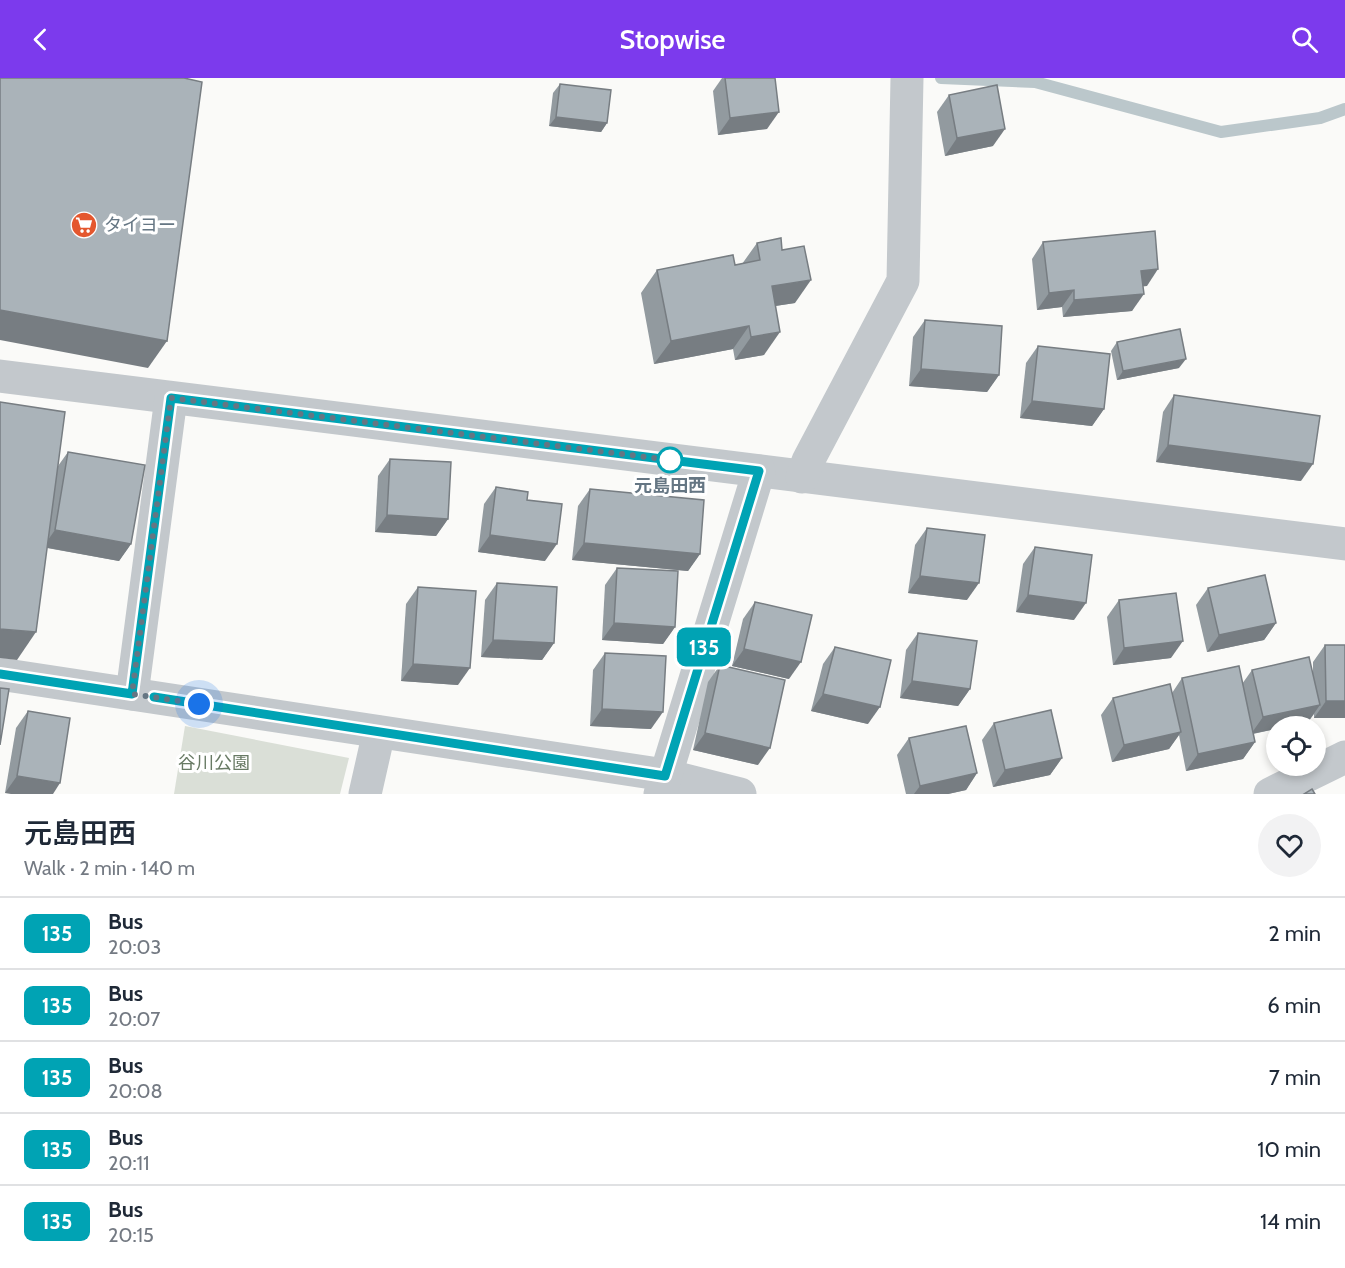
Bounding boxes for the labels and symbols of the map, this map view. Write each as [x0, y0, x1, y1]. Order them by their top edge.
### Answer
supermarket icon: タイヨー [69, 210, 99, 240]
place label: タイヨー [104, 214, 176, 236]
marker: 元島田西 [657, 447, 683, 473]
place label: 元島田西 [634, 475, 706, 497]
line badge: 135 [670, 628, 738, 666]
your location [184, 689, 214, 719]
park label: 谷川公園 [178, 752, 250, 774]

